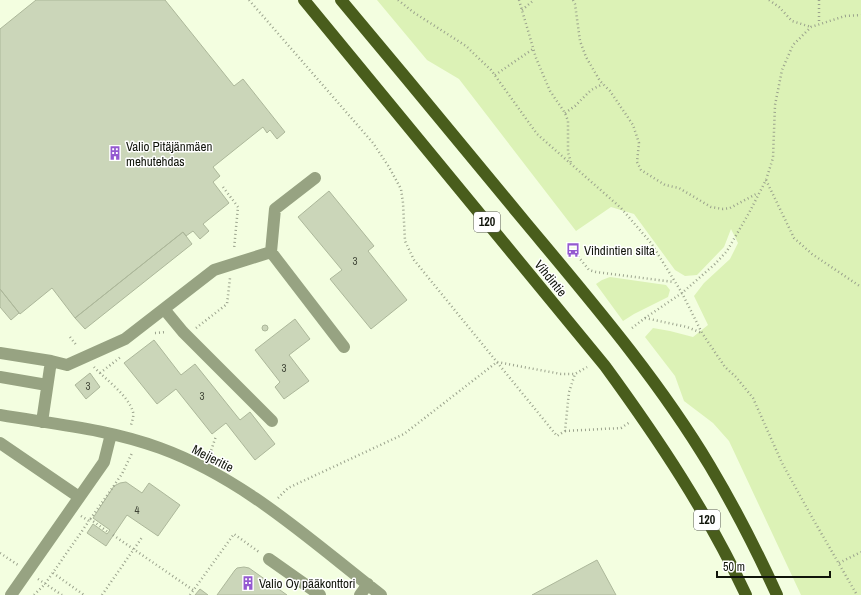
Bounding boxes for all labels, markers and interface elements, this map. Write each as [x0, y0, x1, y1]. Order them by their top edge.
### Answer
place label: Valio Pitäjänmäen mehutehdas [126, 138, 212, 170]
building icon: Valio Pitäjänmäen mehutehdas [107, 145, 123, 161]
road number: 120 [474, 212, 500, 232]
bus stop icon: Vihdintien silta [565, 242, 581, 258]
place label: Vihdintien silta [584, 242, 655, 259]
house number: 3 [352, 254, 358, 268]
street label: Vihdintie [531, 256, 571, 300]
house number: 3 [281, 361, 287, 375]
house number: 3 [85, 379, 91, 393]
house number: 3 [199, 389, 205, 403]
street label: Meijeritie [189, 441, 236, 476]
house number: 4 [134, 503, 140, 517]
road number: 120 [694, 510, 720, 530]
scale bar [717, 553, 830, 579]
text: 50 m [723, 559, 745, 575]
building icon: Valio Oy pääkonttori [240, 575, 256, 591]
place label: Valio Oy pääkonttori [259, 575, 355, 592]

